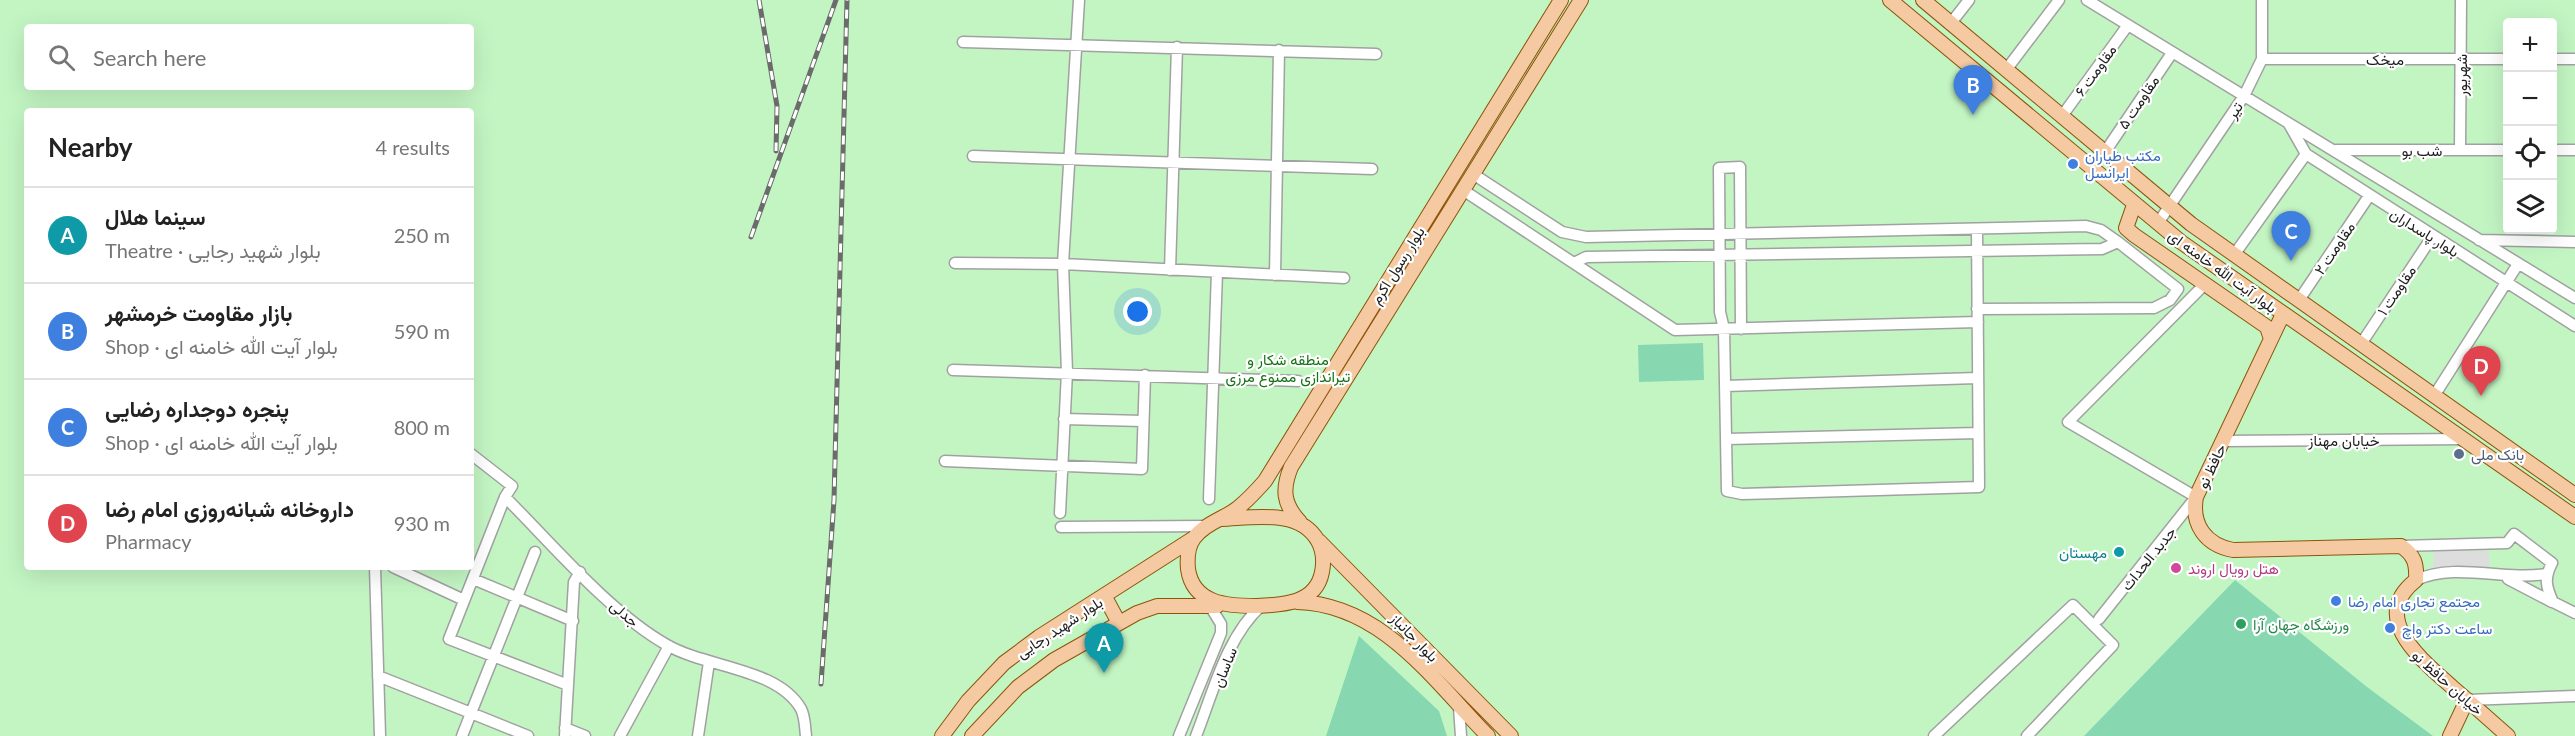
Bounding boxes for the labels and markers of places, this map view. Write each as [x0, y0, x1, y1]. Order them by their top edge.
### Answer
pin: B [1954, 66, 1992, 115]
place label: مكتب طياران ايرانسل [2085, 146, 2161, 182]
marker: مكتب طياران ايرانسل [2066, 157, 2080, 171]
pin: C [2272, 212, 2310, 261]
pin: D [2462, 346, 2500, 396]
place label: بانک ملی [2471, 445, 2524, 465]
marker: بانک ملی [2452, 447, 2466, 461]
place label: مهستان [2059, 543, 2107, 562]
marker: مهستان [2112, 545, 2126, 559]
place label: هتل رویال اروند [2188, 559, 2279, 578]
marker: هتل رویال اروند [2169, 561, 2183, 575]
place label: مجتمع تجاری امام رضا [2348, 592, 2480, 613]
marker: مجتمع تجاری امام رضا [2329, 594, 2343, 608]
place label: ورزشگاه جهان آرا [2253, 615, 2349, 634]
marker: ورزشگاه جهان آرا [2234, 617, 2248, 631]
place label: ساعت دکتر واچ [2402, 619, 2492, 640]
marker: ساعت دکتر واچ [2383, 621, 2397, 635]
pin: A [1084, 624, 1124, 673]

